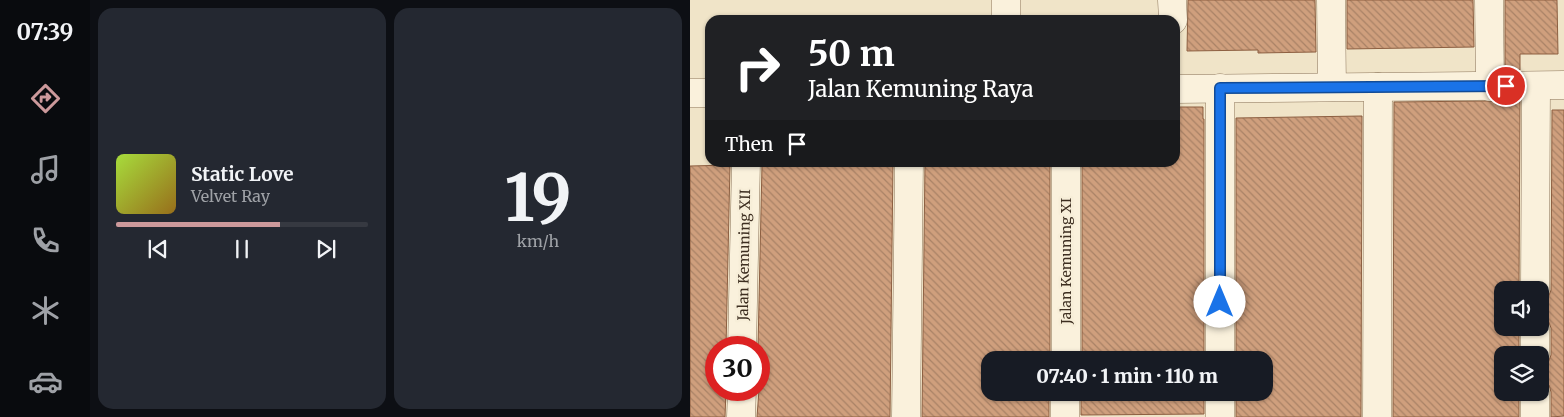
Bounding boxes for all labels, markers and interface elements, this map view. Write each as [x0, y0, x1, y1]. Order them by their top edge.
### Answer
text: 07:39 [17, 18, 73, 46]
text: 50 m [808, 32, 895, 76]
icon: right [725, 35, 790, 100]
pin [1485, 65, 1527, 107]
icon: arrive [1492, 72, 1520, 100]
text: Jalan Kemuning Raya [808, 75, 1033, 103]
icon: directions [28, 81, 63, 116]
icon: arrive [783, 130, 811, 158]
text: Then [725, 132, 773, 156]
icon: music [28, 152, 63, 187]
text: 19 [504, 157, 572, 239]
text: Static Love [191, 162, 294, 186]
text: Velvet Ray [191, 186, 270, 206]
street label: Jalan Kemuning XII [734, 189, 754, 322]
street label: Jalan Kemuning XI [1057, 198, 1075, 325]
icon: phone [28, 223, 63, 258]
text: km/h [517, 231, 559, 251]
icon: previous [144, 235, 172, 263]
icon: pause [228, 235, 256, 263]
icon: next [312, 235, 340, 263]
position arrow [1193, 275, 1245, 327]
map controls [1494, 281, 1549, 401]
button: sound [1494, 281, 1549, 336]
icon: climate [28, 293, 63, 328]
speed limit sign: 30 [705, 336, 770, 401]
button: layers [1494, 346, 1549, 401]
icon: car [28, 364, 63, 399]
text: 07:40 · 1 min · 110 m [1036, 364, 1218, 388]

